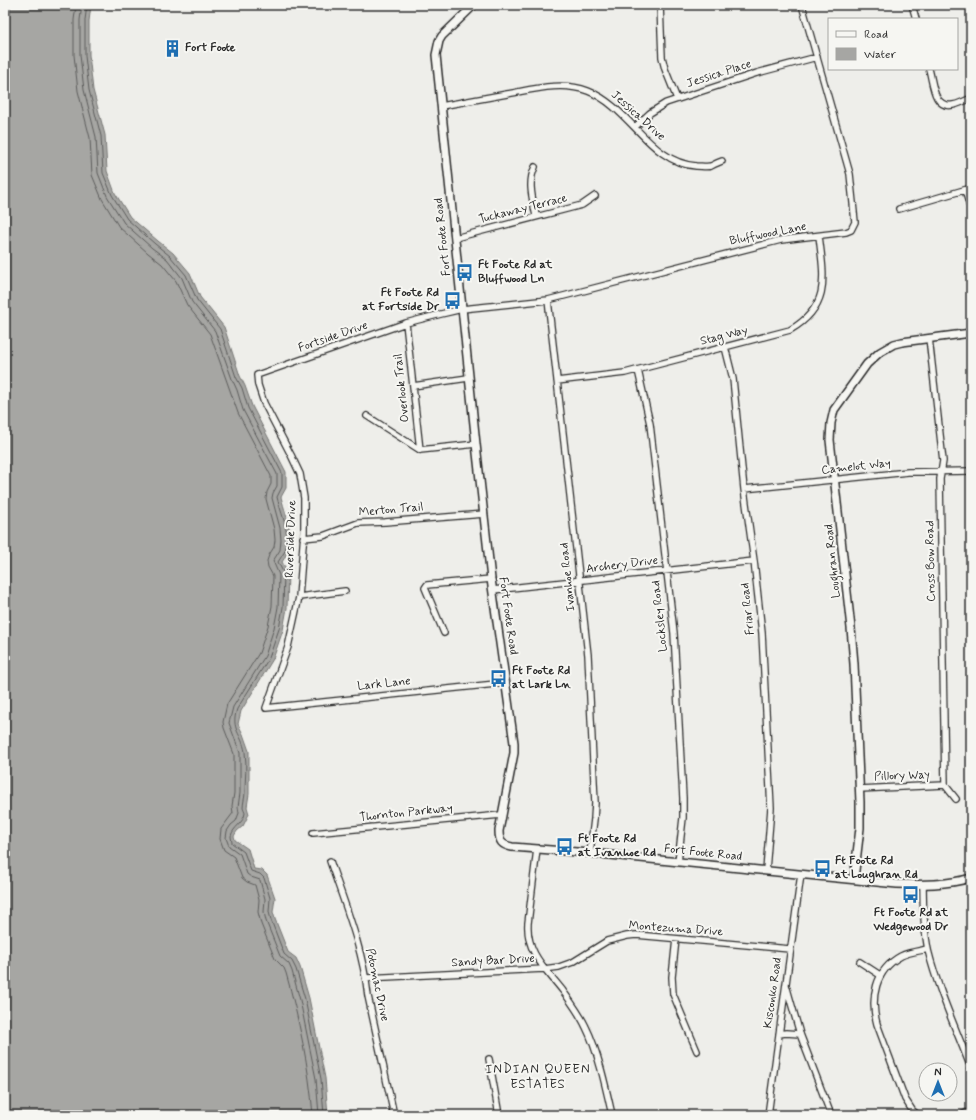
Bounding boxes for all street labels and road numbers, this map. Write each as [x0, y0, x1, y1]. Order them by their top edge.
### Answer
street label: Jessica Place [685, 56, 753, 92]
street label: Jessica Drive [607, 87, 669, 145]
street label: Tuckaway Terrace [477, 190, 569, 228]
street label: Fort Foote Road [431, 197, 455, 277]
street label: Bluffwood Lane [728, 219, 808, 249]
street label: Fortside Drive [296, 318, 370, 356]
street label: Stag Way [699, 322, 749, 350]
street label: Overlook Trail [390, 353, 414, 423]
street label: Camelot Way [820, 455, 892, 479]
street label: Riverside Drive [282, 499, 300, 578]
street label: Merton Trail [358, 499, 424, 521]
street label: Cross Bow Road [922, 520, 940, 602]
street label: Loughran Road [821, 523, 846, 599]
street label: Ivanhoe Road [556, 542, 580, 612]
street label: Archery Drive [585, 553, 659, 577]
street label: Fort Foote Road [495, 576, 521, 656]
street label: Locksley Road [648, 579, 672, 653]
street label: Friar Road [737, 582, 759, 636]
street label: Lark Lane [357, 673, 411, 695]
street label: Pillory Way [874, 767, 930, 785]
street label: Thornton Parkway [359, 800, 453, 826]
street label: Fort Foote Road [663, 841, 743, 865]
street label: Montezuma Drive [628, 918, 724, 940]
street label: Potomac Drive [361, 947, 393, 1023]
street label: Sandy Bar Drive [451, 951, 535, 971]
street label: Kisconko Road [760, 957, 786, 1029]

